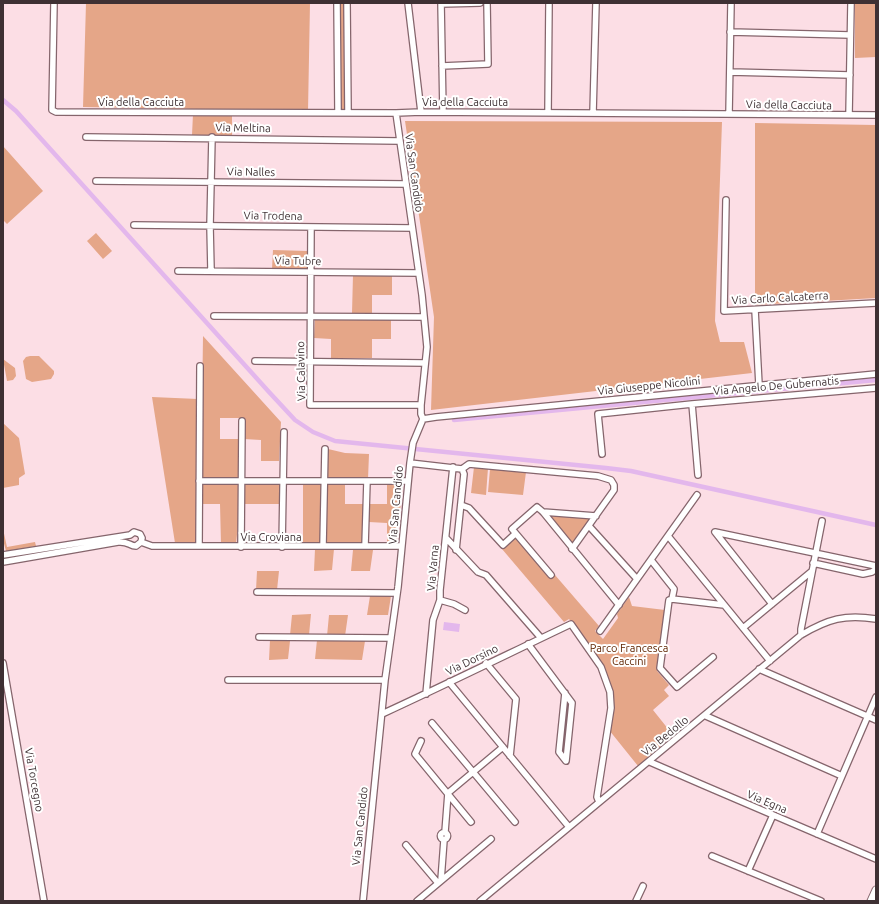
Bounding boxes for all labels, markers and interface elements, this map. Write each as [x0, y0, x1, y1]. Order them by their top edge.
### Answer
street label: Via della Cacciuta [98, 95, 184, 109]
street label: Via della Cacciuta [422, 95, 508, 109]
street label: Via della Cacciuta [746, 98, 832, 112]
street label: Via Meltina [215, 121, 271, 135]
street label: Via San Candido [402, 133, 426, 213]
street label: Via Nalles [227, 165, 275, 179]
street label: Via Trodena [243, 209, 303, 223]
street label: Via Tubre [274, 254, 322, 268]
street label: Via Carlo Calcaterra [731, 289, 829, 307]
street label: Via Calavino [294, 341, 308, 401]
street label: Via Giuseppe Nicolini [597, 374, 701, 398]
street label: Via Angelo De Gubernatis [713, 374, 839, 398]
street label: Via San Candido [386, 465, 406, 545]
street label: Via Croviana [240, 530, 302, 544]
street label: Via Varna [424, 544, 442, 592]
park label: Parco Francesca Caccini [590, 641, 668, 667]
street label: Via Dorsino [444, 642, 500, 678]
street label: Via Bedollo [639, 713, 691, 759]
street label: Via Torcegno [22, 747, 46, 813]
street label: Via San Candido [349, 786, 371, 866]
street label: Via Egna [745, 788, 789, 816]

